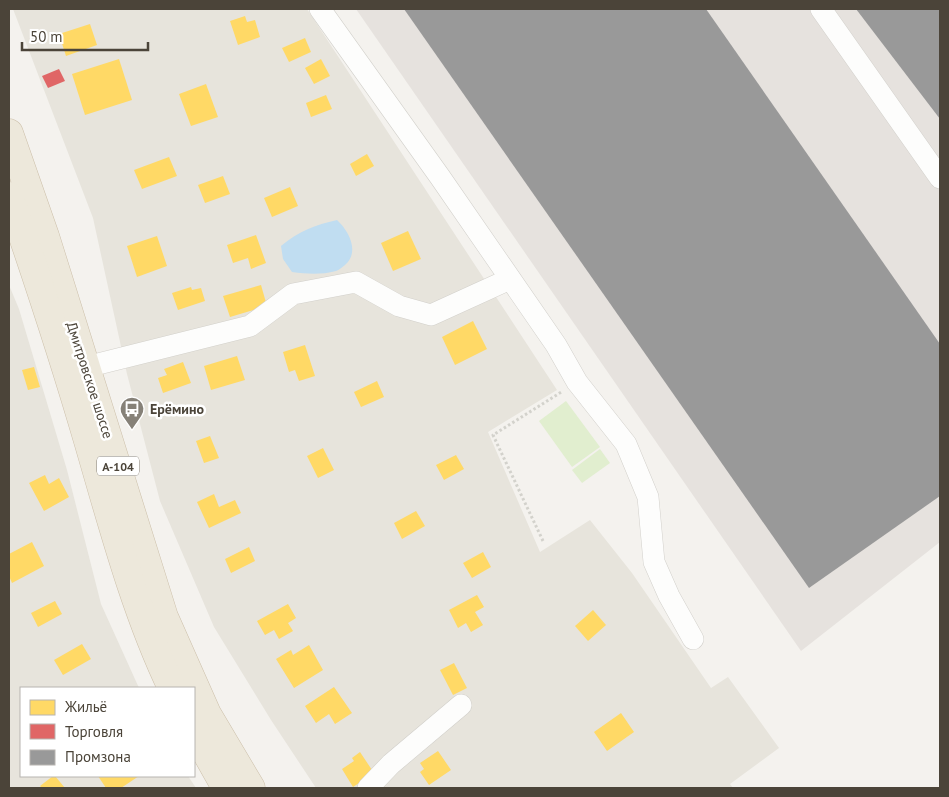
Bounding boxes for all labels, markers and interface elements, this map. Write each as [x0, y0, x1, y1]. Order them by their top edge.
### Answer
scale bar [22, 20, 149, 52]
text: 50 m [30, 27, 63, 46]
street label: Дмитровское шоссе [63, 319, 117, 441]
bus stop icon: Ерёмино [119, 396, 145, 430]
place label: Ерёмино [150, 400, 204, 418]
road number: А-104 [97, 456, 139, 476]
legend [20, 687, 195, 777]
text: Жильё [64, 697, 107, 716]
text: Торговля [65, 722, 123, 741]
text: Промзона [65, 747, 131, 766]

